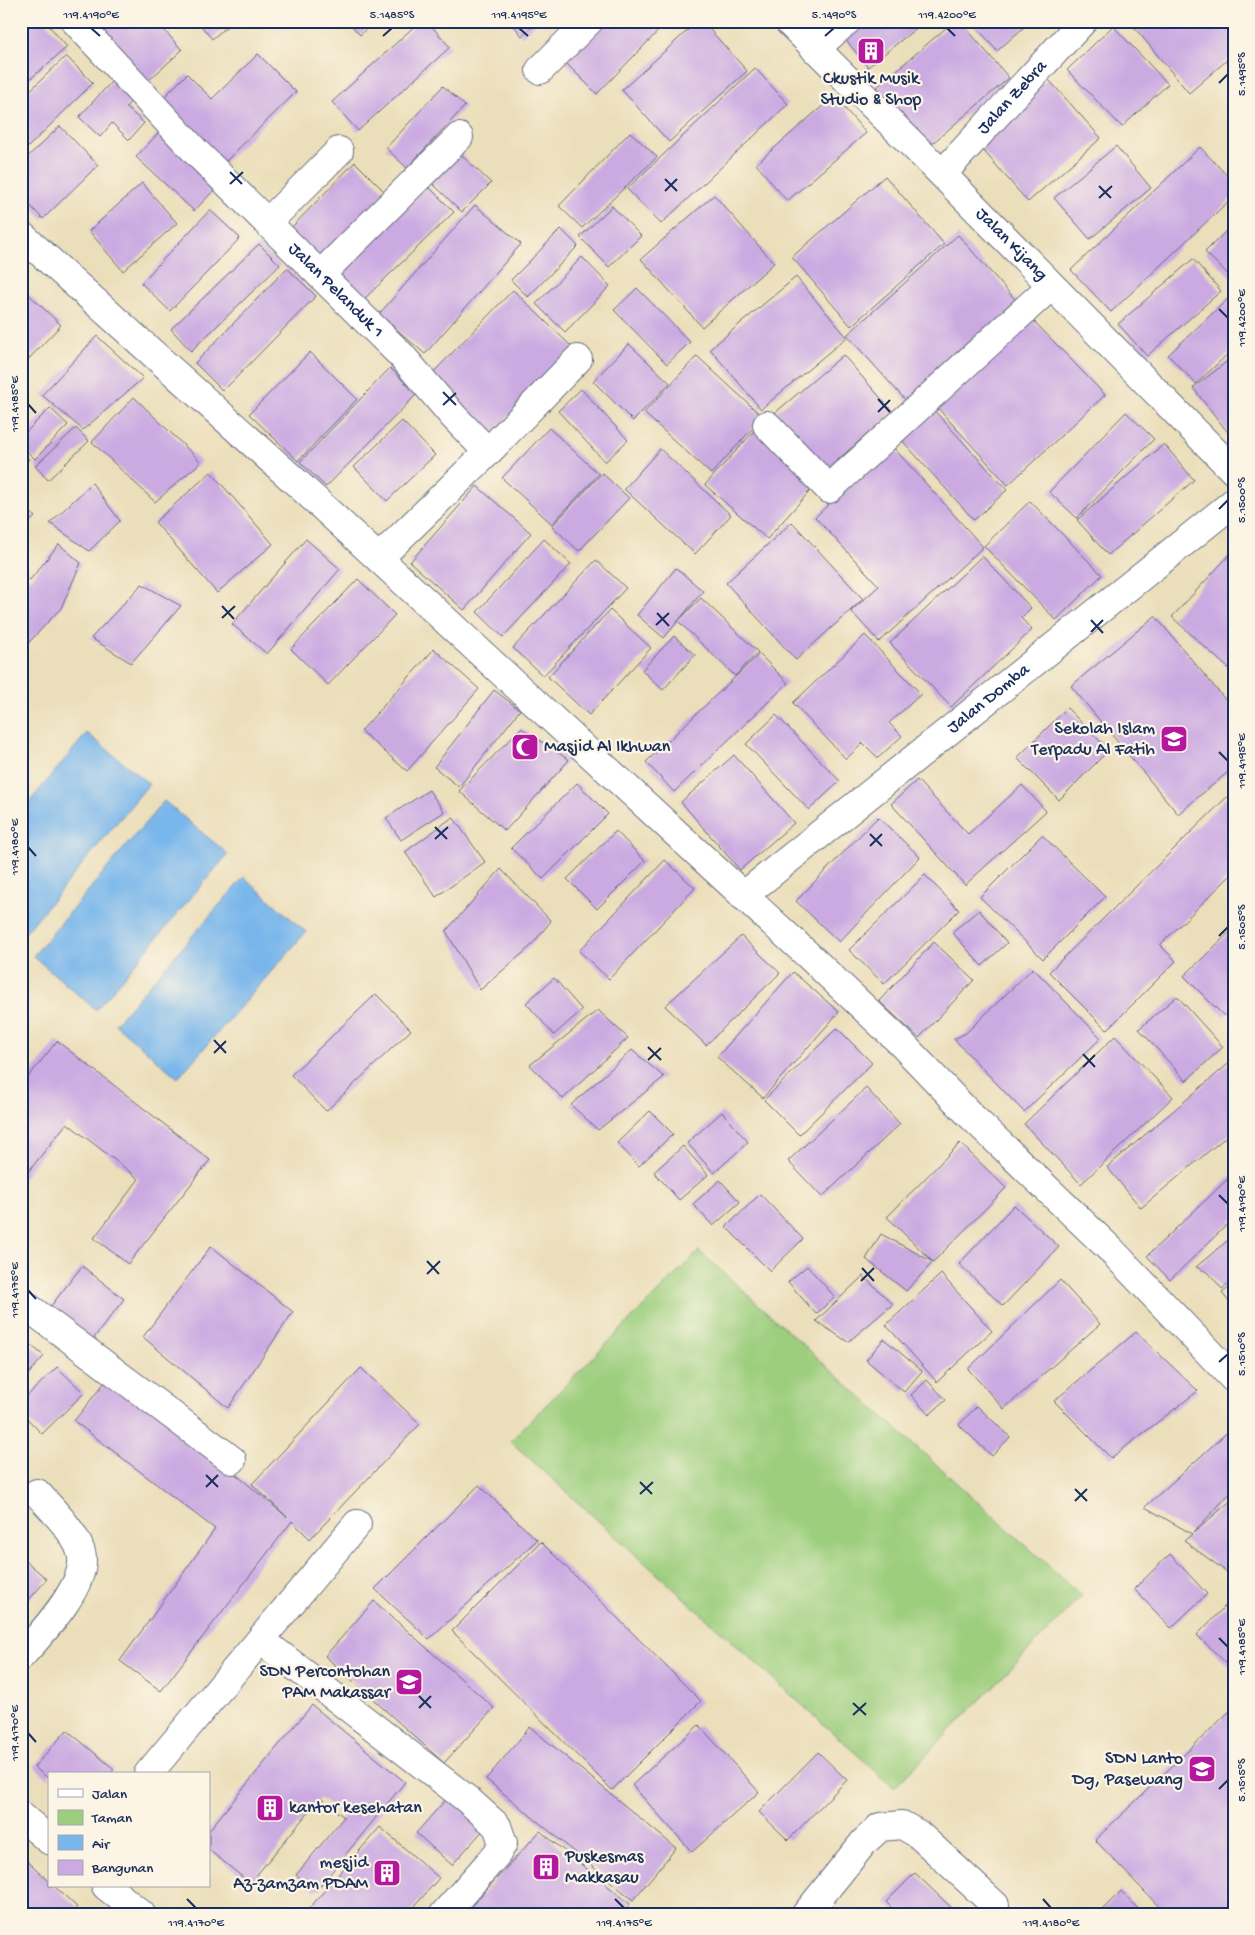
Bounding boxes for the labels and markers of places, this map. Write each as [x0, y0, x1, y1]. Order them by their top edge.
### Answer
building icon: Ckustik Musik Studio & Shop [856, 36, 886, 66]
place label: Ckustik Musik Studio & Shop [821, 69, 922, 111]
place label: Sekolah Islam Terpadu Al Fatih [1030, 719, 1155, 761]
school or university icon: Sekolah Islam Terpadu Al Fatih [1159, 724, 1189, 754]
mosque icon: Masjid Al Ikhwan [510, 732, 540, 762]
place label: Masjid Al Ikhwan [544, 737, 671, 758]
place label: SDN Percontohan PAM Makassar [259, 1662, 392, 1704]
school or university icon: SDN Percontohan PAM Makassar [394, 1667, 424, 1697]
place label: SDN Lanto Dg, Pasewang [1072, 1749, 1183, 1791]
school or university icon: SDN Lanto Dg, Pasewang [1187, 1754, 1217, 1784]
building icon: kantor kesehatan [255, 1793, 285, 1823]
place label: kantor kesehatan [289, 1798, 422, 1819]
place label: Puskesmas Makkasau [564, 1847, 645, 1889]
building icon: Puskesmas Makkasau [531, 1852, 561, 1882]
place label: mesjid Az-zamzam PDAM [233, 1853, 369, 1895]
building icon: mesjid Az-zamzam PDAM [372, 1858, 402, 1888]

